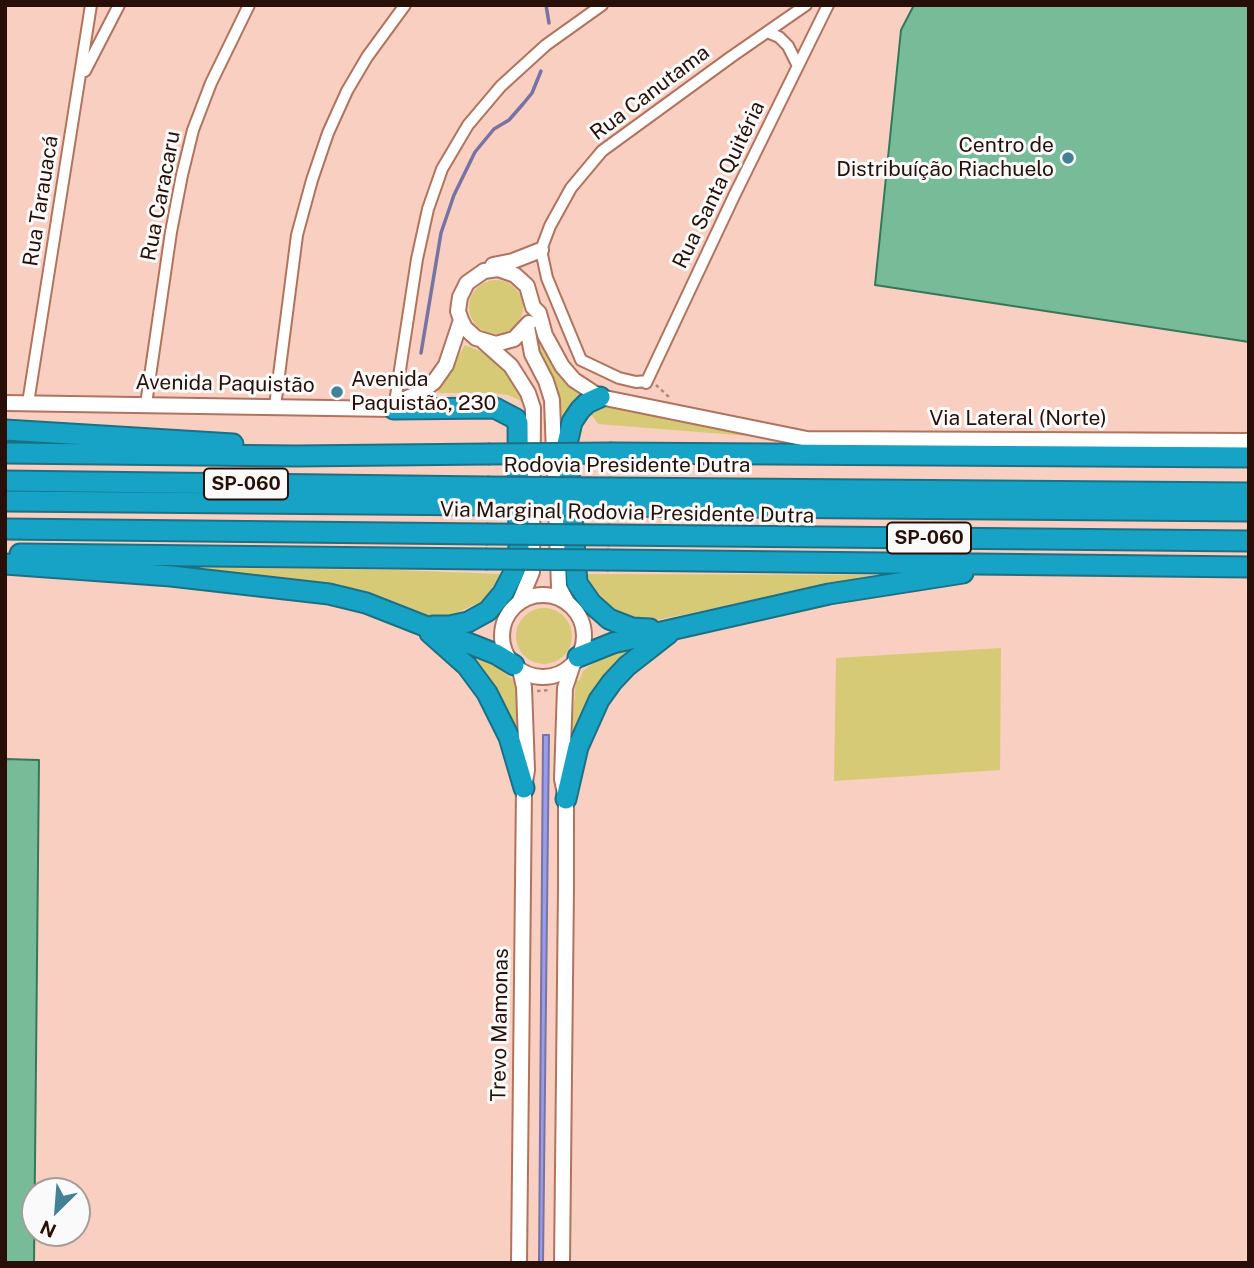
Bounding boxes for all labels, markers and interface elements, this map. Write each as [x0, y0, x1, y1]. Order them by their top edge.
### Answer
street label: Rua Canutama [585, 40, 715, 146]
street label: Rua Santa Quitéria [668, 97, 770, 273]
street label: Rua Caracaru [136, 129, 186, 263]
place label: Centro de Distribuíção Riachuelo [836, 133, 1054, 183]
street label: Rua Tarauacá [18, 134, 64, 268]
marker: Centro de Distribuíção Riachuelo [1060, 150, 1076, 166]
place label: Avenida Paquistão, 230 [351, 367, 496, 417]
street label: Avenida Paquistão [135, 370, 315, 398]
marker: Avenida Paquistão, 230 [329, 384, 345, 400]
street label: Via Lateral (Norte) [929, 406, 1107, 432]
street label: Rodovia Presidente Dutra [504, 453, 750, 479]
road number: SP-060 [204, 468, 288, 499]
street label: Via Marginal Rodovia Presidente Dutra [440, 497, 814, 529]
road number: SP-060 [887, 523, 971, 554]
street label: Trevo Mamonas [486, 948, 514, 1102]
north arrow [21, 1177, 91, 1247]
text: N [37, 1216, 59, 1242]

